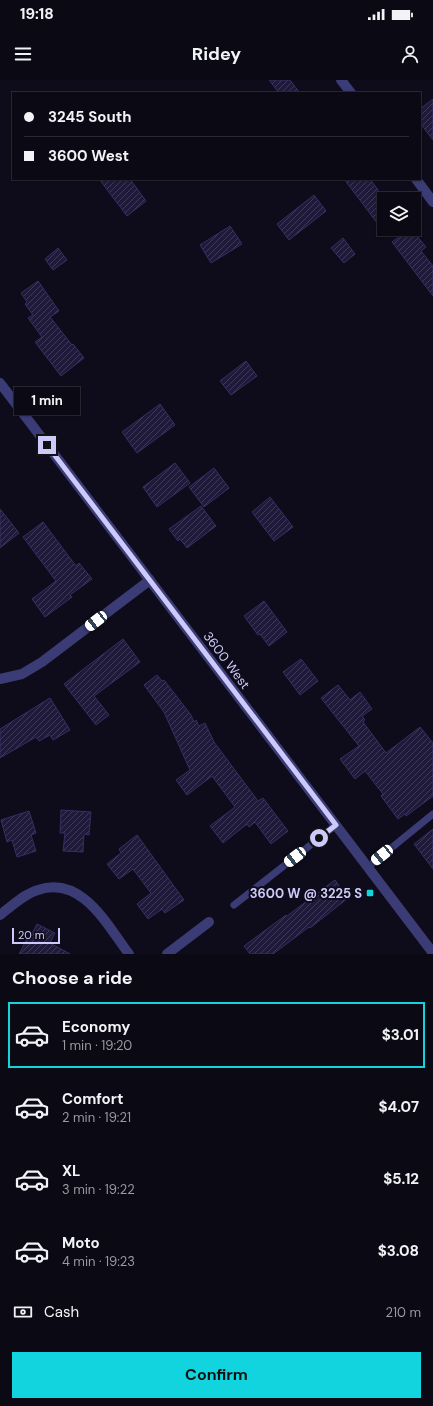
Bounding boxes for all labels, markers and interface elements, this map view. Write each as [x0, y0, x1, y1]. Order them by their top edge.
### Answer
text: 19:18 [20, 4, 54, 24]
text: Ridey [192, 42, 241, 66]
icon: menu [12, 43, 34, 65]
icon: person [399, 43, 421, 65]
text: 3245 South [48, 107, 131, 127]
text: 3600 West [48, 146, 129, 166]
map controls [377, 192, 421, 236]
button: layers [377, 192, 421, 236]
callout: 1 min [14, 387, 80, 415]
text: 1 min [31, 392, 63, 409]
route end [38, 436, 56, 454]
car [83, 609, 109, 633]
street label: 3600 West [199, 628, 254, 692]
route start [310, 829, 328, 847]
car [369, 843, 395, 867]
car [282, 845, 308, 869]
place label: 3600 W @ 3225 S [250, 885, 362, 902]
marker: 3600 W @ 3225 S [365, 888, 375, 898]
scale bar [12, 926, 60, 945]
text: 20 m [18, 928, 44, 942]
text: Choose a ride [12, 966, 133, 990]
icon: car [14, 1017, 50, 1053]
text: Economy [62, 1017, 130, 1037]
text: $3.01 [382, 1025, 419, 1045]
text: 1 min · 19:20 [62, 1037, 132, 1054]
icon: car [14, 1089, 50, 1125]
text: Comfort [62, 1089, 123, 1109]
text: $4.07 [378, 1097, 419, 1117]
text: 2 min · 19:21 [62, 1109, 131, 1126]
icon: car [14, 1161, 50, 1197]
text: XL [62, 1161, 80, 1181]
text: $5.12 [383, 1169, 419, 1189]
text: 3 min · 19:22 [62, 1181, 135, 1198]
icon: car [14, 1233, 50, 1269]
text: Moto [62, 1233, 100, 1253]
text: $3.08 [378, 1241, 419, 1261]
text: 4 min · 19:23 [62, 1253, 135, 1270]
icon: cash [12, 1301, 34, 1323]
text: Cash [44, 1302, 79, 1322]
text: 210 m [386, 1304, 421, 1321]
button: Confirm [12, 1352, 421, 1398]

